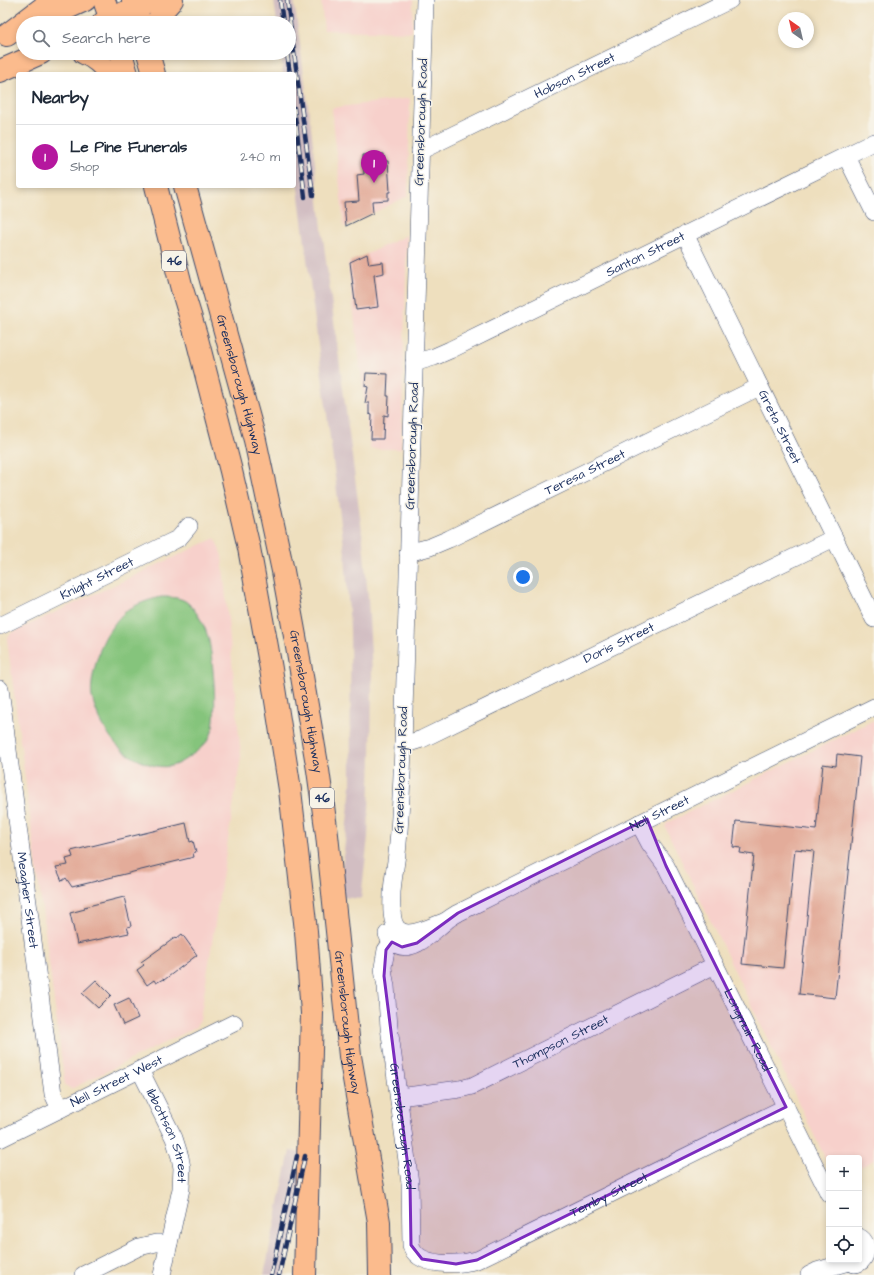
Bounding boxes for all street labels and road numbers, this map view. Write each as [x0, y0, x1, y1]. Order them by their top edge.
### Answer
street label: Hobson Street [531, 48, 619, 103]
street label: Greensborough Road [410, 58, 433, 186]
street label: Santon Street [603, 227, 689, 281]
road number: 46 [162, 251, 186, 271]
street label: Greensborough Highway [212, 312, 267, 457]
street label: Greensborough Road [401, 382, 424, 510]
street label: Greta Street [754, 387, 806, 468]
street label: Teresa Street [542, 445, 629, 500]
street label: Knight Street [57, 552, 138, 604]
street label: Doris Street [580, 618, 658, 668]
street label: Greensborough Highway [285, 629, 327, 774]
street label: Greensborough Road [390, 706, 413, 834]
road number: 46 [310, 788, 334, 808]
street label: Nell Street [626, 791, 693, 836]
street label: Meagher Street [12, 851, 43, 950]
street label: Greensborough Highway [330, 950, 366, 1096]
street label: Longmuir Road [719, 985, 776, 1075]
street label: Thompson Street [510, 1010, 612, 1073]
street label: Nell Street West [67, 1050, 166, 1112]
street label: Greensborough Road [385, 1062, 419, 1190]
street label: Ibbottson Street [142, 1086, 191, 1184]
street label: Temby Street [567, 1167, 652, 1222]

